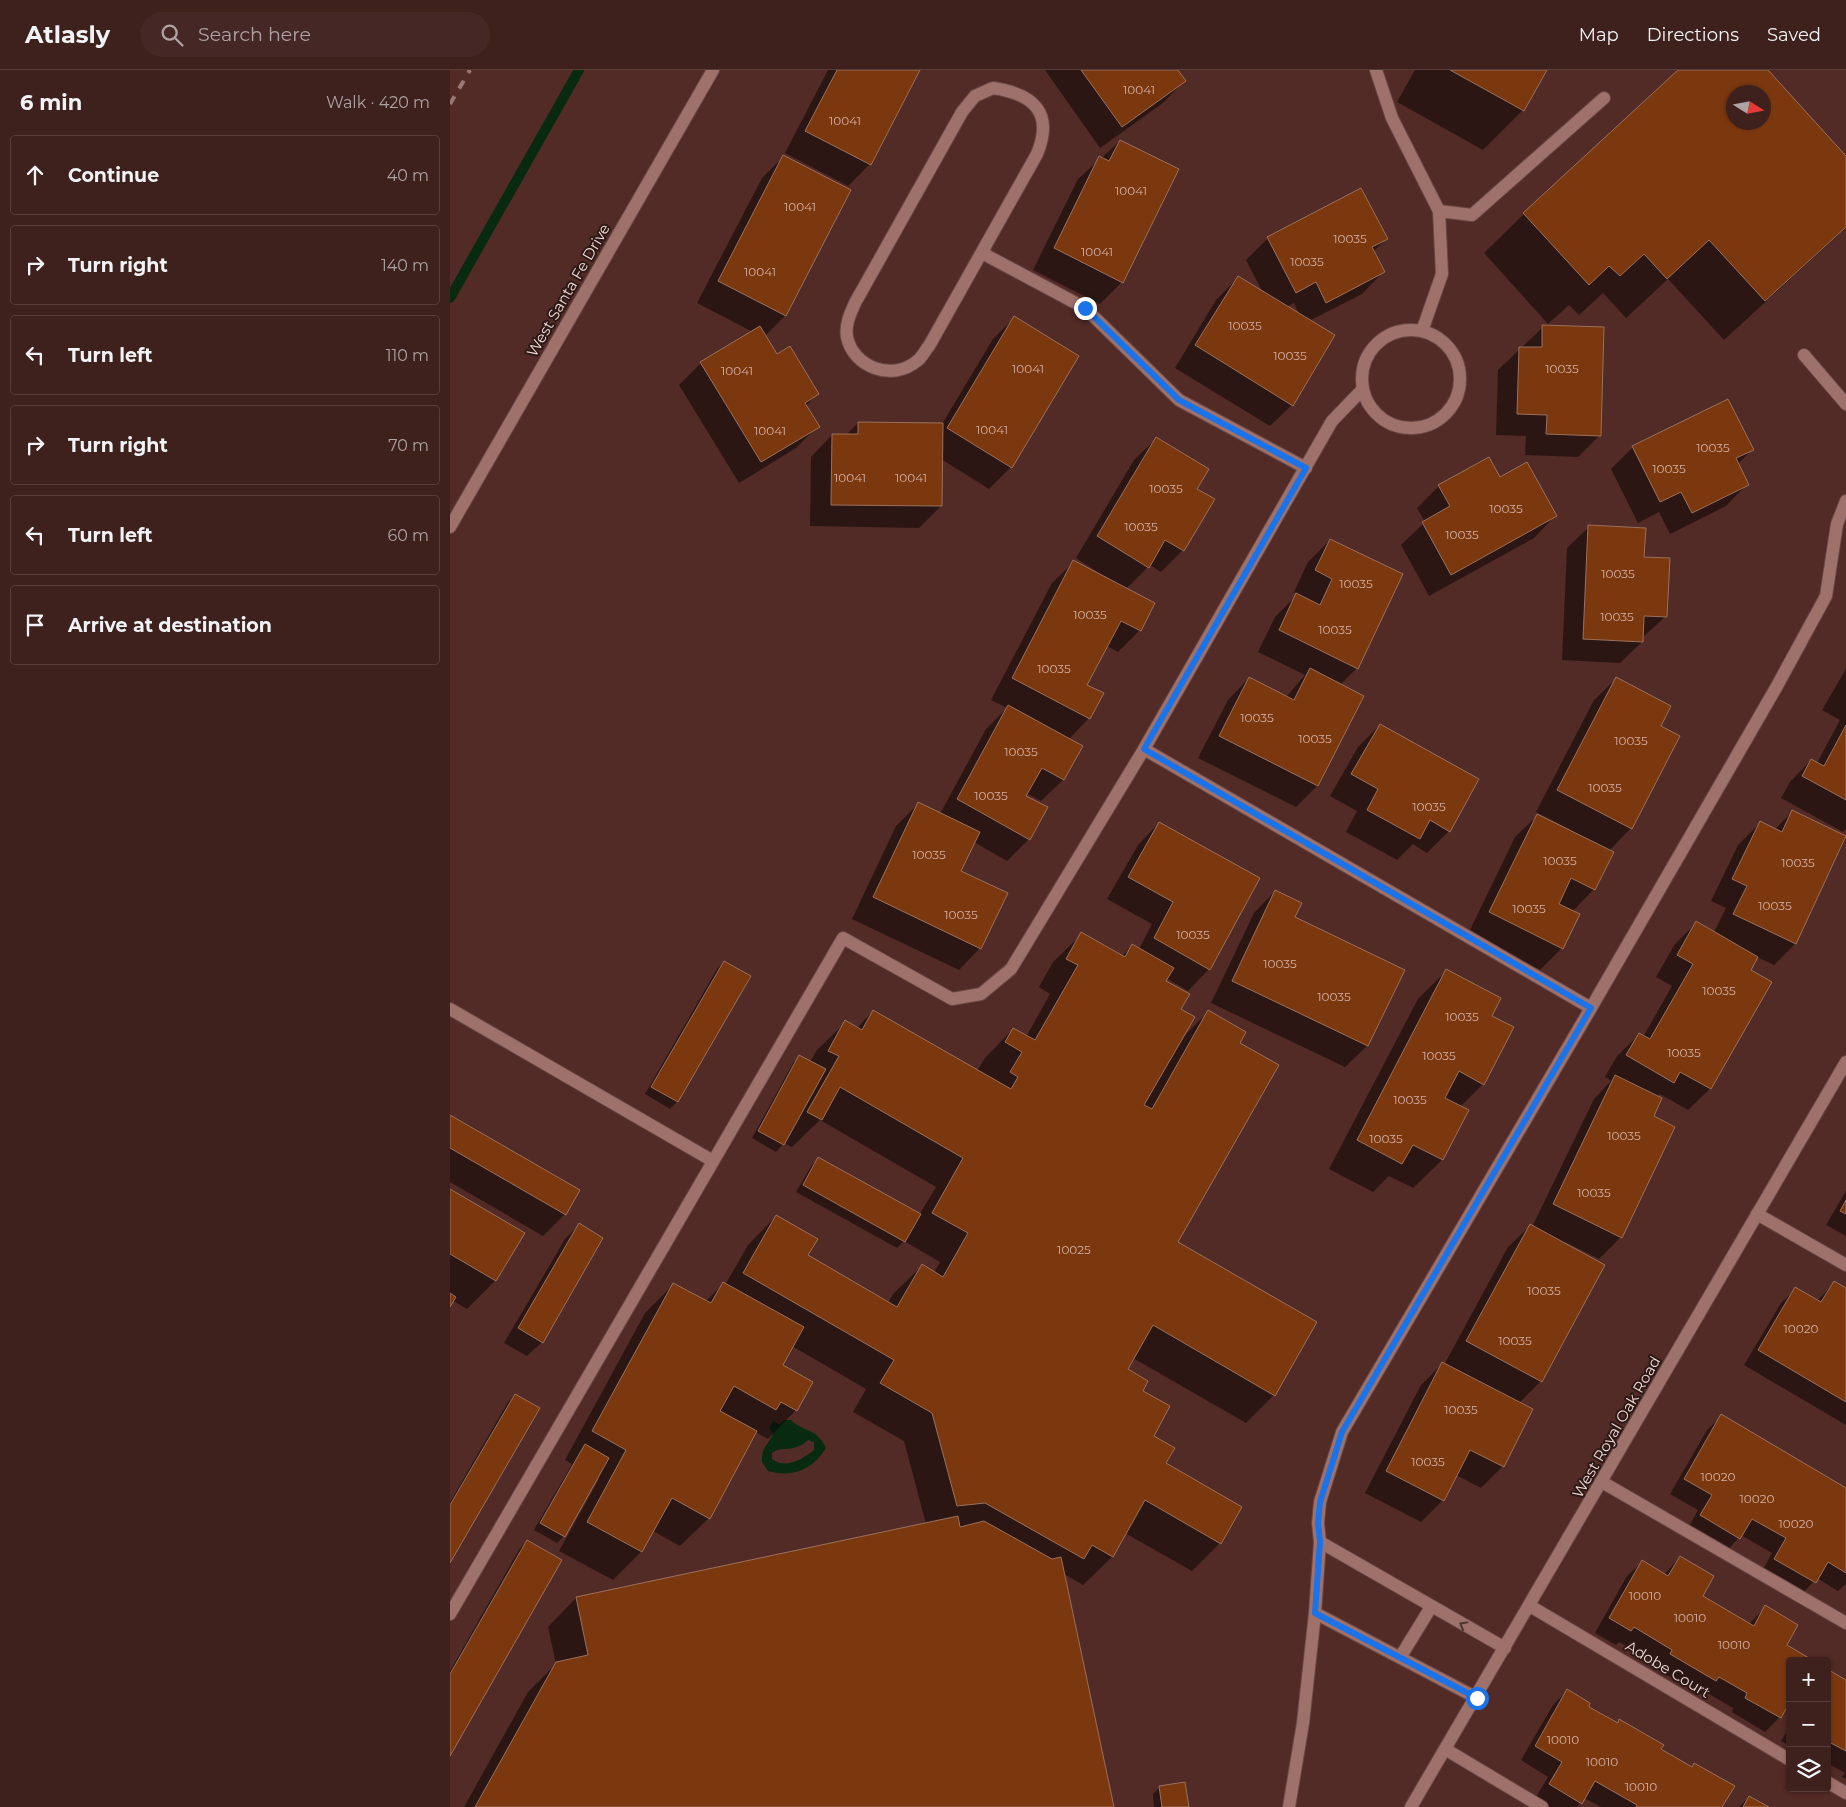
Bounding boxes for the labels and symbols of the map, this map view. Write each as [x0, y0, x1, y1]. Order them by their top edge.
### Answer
house number: 10041 [1123, 82, 1155, 97]
north arrow [1726, 85, 1771, 130]
house number: 10041 [829, 113, 861, 128]
house number: 10041 [1115, 183, 1147, 198]
house number: 10041 [784, 199, 816, 214]
street label: West Santa Fe Drive [522, 220, 614, 360]
house number: 10035 [1333, 231, 1367, 246]
house number: 10041 [1081, 244, 1113, 259]
house number: 10035 [1290, 254, 1324, 269]
house number: 10041 [744, 264, 776, 279]
route end [1074, 297, 1097, 320]
house number: 10035 [1228, 318, 1262, 333]
house number: 10035 [1273, 348, 1307, 363]
house number: 10041 [1012, 361, 1044, 376]
house number: 10035 [1545, 361, 1579, 376]
house number: 10041 [721, 363, 753, 378]
house number: 10041 [976, 422, 1008, 437]
house number: 10041 [754, 423, 786, 438]
house number: 10035 [1696, 440, 1730, 455]
house number: 10035 [1652, 461, 1686, 476]
house number: 10041 [834, 470, 866, 485]
house number: 10041 [895, 470, 927, 485]
house number: 10035 [1149, 481, 1183, 496]
house number: 10035 [1489, 501, 1523, 516]
house number: 10035 [1124, 519, 1158, 534]
house number: 10035 [1445, 527, 1479, 542]
house number: 10035 [1601, 566, 1635, 581]
house number: 10035 [1339, 576, 1373, 591]
house number: 10035 [1073, 607, 1107, 622]
house number: 10035 [1600, 609, 1634, 624]
house number: 10035 [1318, 622, 1352, 637]
house number: 10035 [1037, 661, 1071, 676]
house number: 10035 [1240, 710, 1274, 725]
house number: 10035 [1298, 731, 1332, 746]
house number: 10035 [1614, 733, 1648, 748]
house number: 10035 [1004, 744, 1038, 759]
house number: 10035 [1588, 780, 1622, 795]
house number: 10035 [974, 788, 1008, 803]
house number: 10035 [1412, 799, 1446, 814]
house number: 10035 [912, 847, 946, 862]
house number: 10035 [1543, 853, 1577, 868]
house number: 10035 [1781, 855, 1815, 870]
house number: 10035 [1758, 898, 1792, 913]
house number: 10035 [1512, 901, 1546, 916]
house number: 10035 [944, 907, 978, 922]
house number: 10035 [1176, 927, 1210, 942]
house number: 10035 [1263, 956, 1297, 971]
house number: 10035 [1702, 983, 1736, 998]
house number: 10035 [1317, 989, 1351, 1004]
house number: 10035 [1445, 1009, 1479, 1024]
house number: 10035 [1667, 1045, 1701, 1060]
house number: 10035 [1422, 1048, 1456, 1063]
house number: 10035 [1393, 1092, 1427, 1107]
house number: 10035 [1607, 1128, 1641, 1143]
house number: 10035 [1369, 1131, 1403, 1146]
house number: 10035 [1577, 1185, 1611, 1200]
house number: 10025 [1057, 1242, 1091, 1257]
house number: 10035 [1527, 1283, 1561, 1298]
house number: 10020 [1784, 1321, 1819, 1336]
house number: 10035 [1498, 1333, 1532, 1348]
street label: West Royal Oak Road [1568, 1353, 1664, 1501]
house number: 10035 [1444, 1402, 1478, 1417]
house number: 10035 [1411, 1454, 1445, 1469]
house number: 10020 [1701, 1469, 1736, 1484]
house number: 10020 [1740, 1491, 1775, 1506]
house number: 10020 [1779, 1516, 1814, 1531]
house number: 10010 [1629, 1588, 1661, 1603]
house number: 10010 [1674, 1610, 1706, 1625]
one-way arrow [1459, 1621, 1468, 1631]
street label: Adobe Court [1622, 1636, 1714, 1702]
house number: 10010 [1718, 1637, 1750, 1652]
route start [1466, 1687, 1489, 1710]
house number: 10010 [1547, 1732, 1579, 1747]
house number: 10010 [1586, 1754, 1618, 1769]
house number: 10010 [1625, 1779, 1657, 1794]

